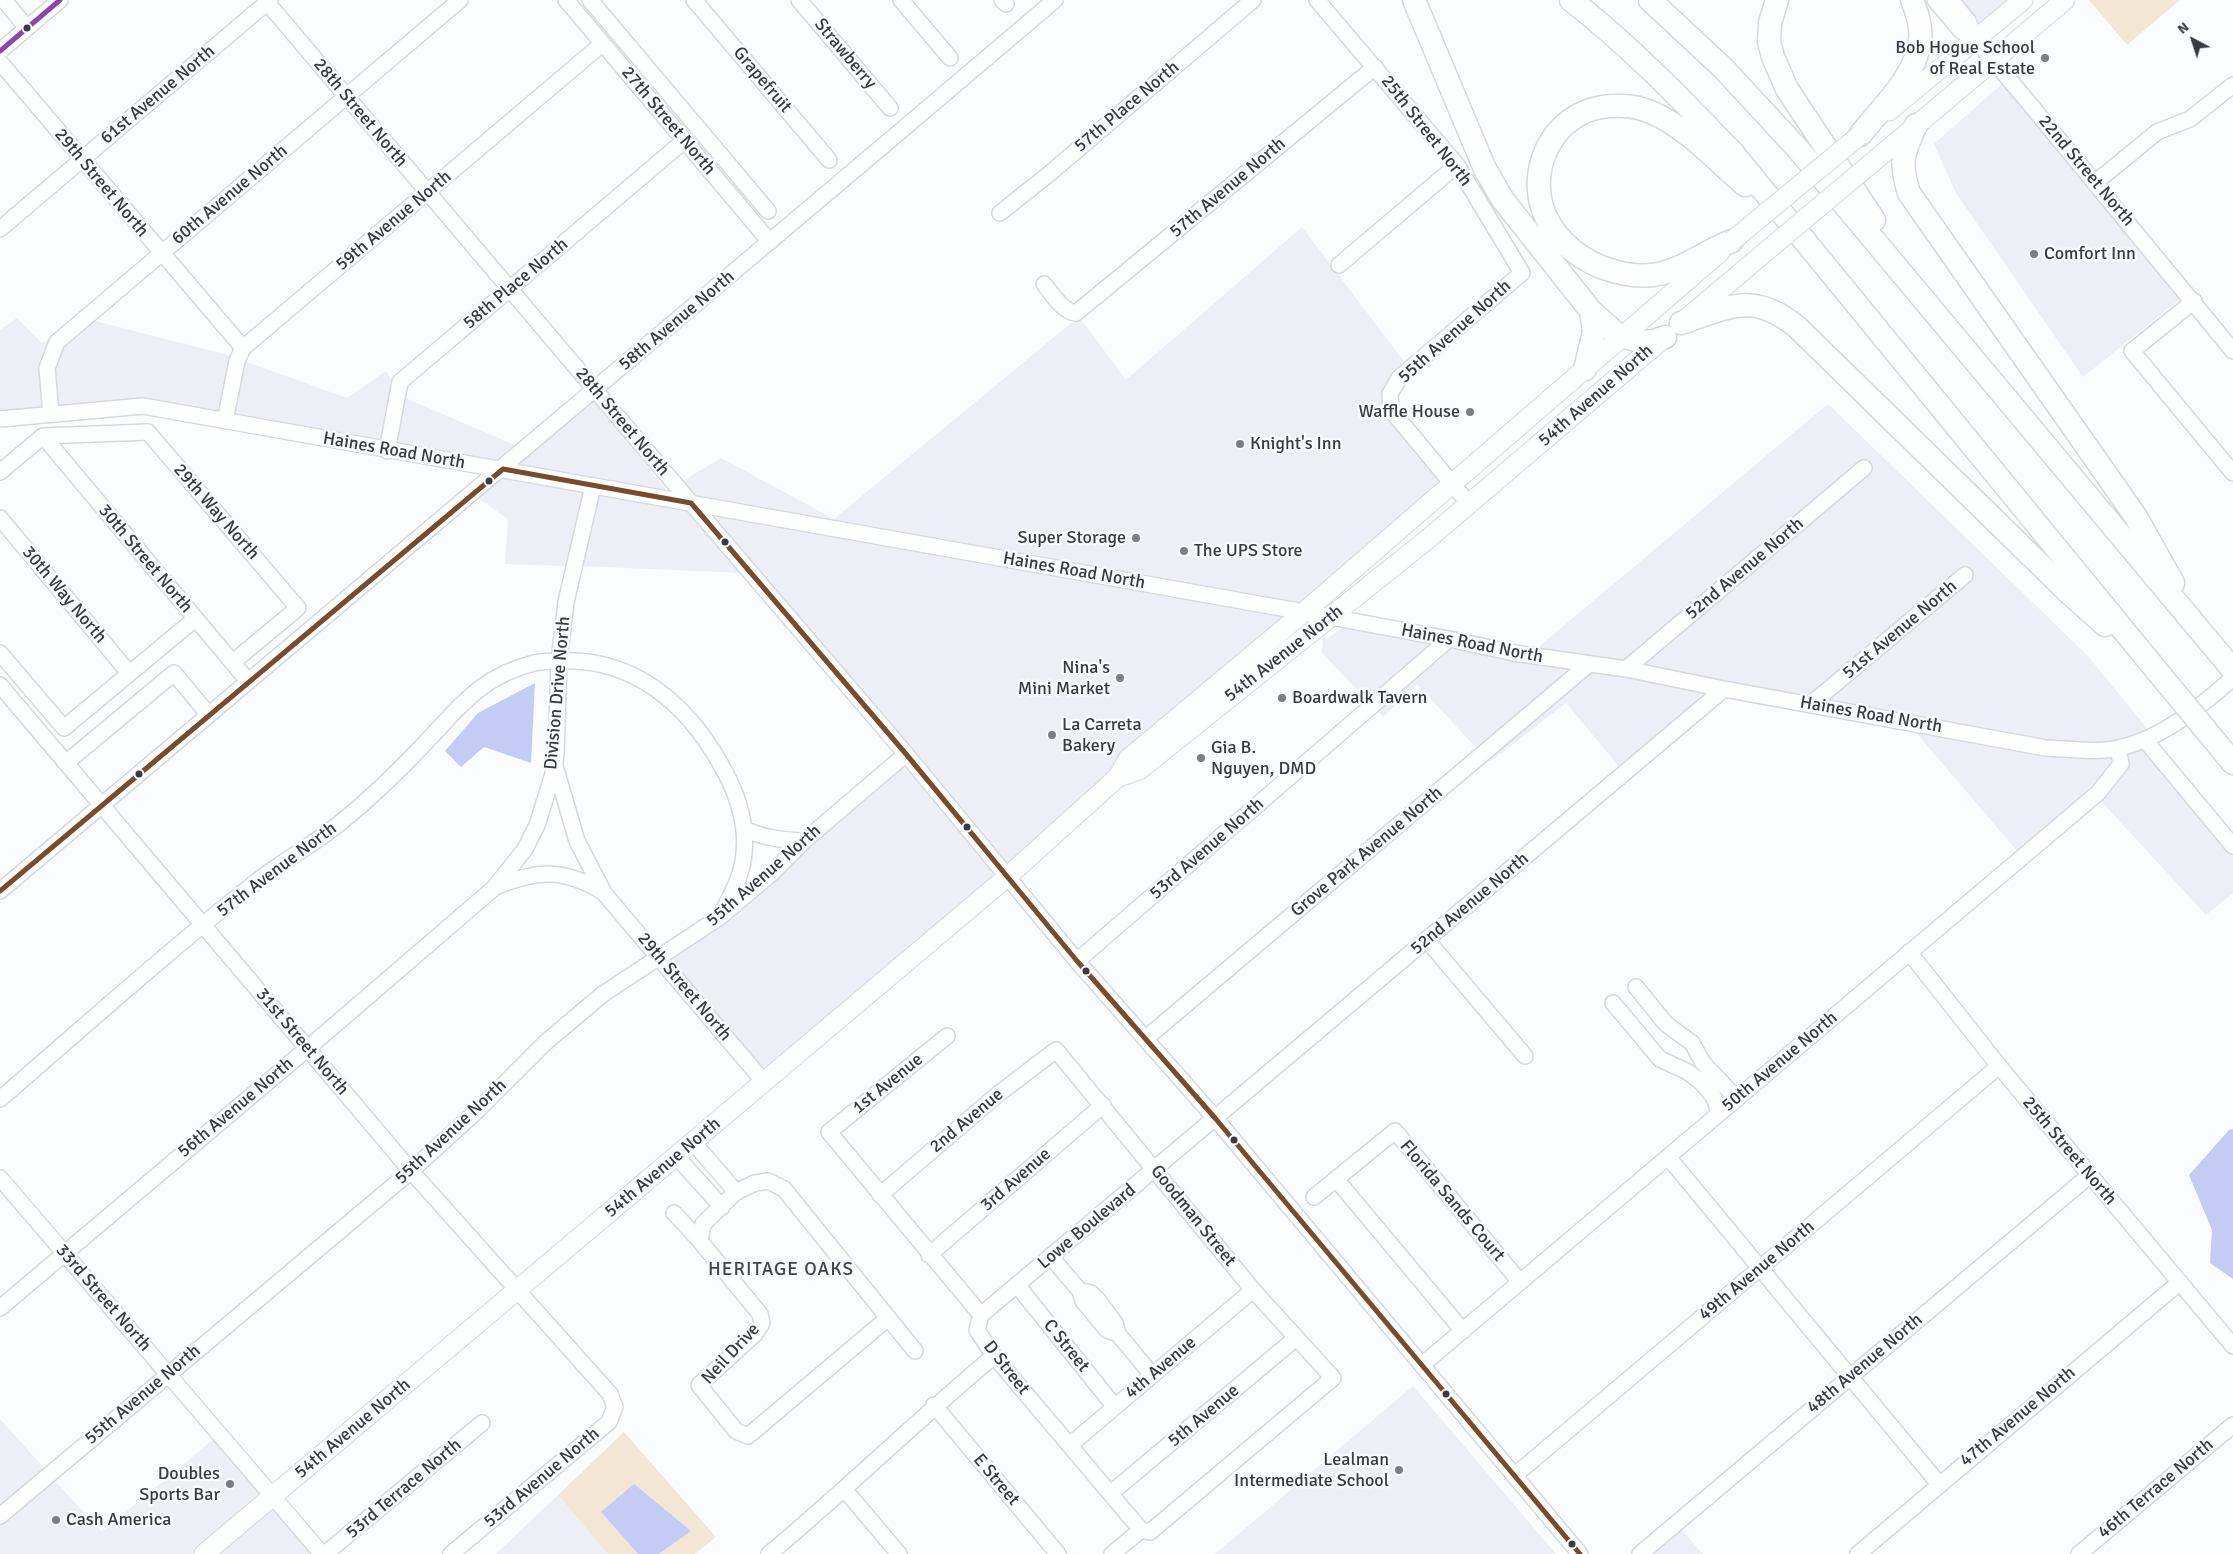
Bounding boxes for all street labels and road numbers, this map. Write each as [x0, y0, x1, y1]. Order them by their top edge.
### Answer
street label: Strawberry [809, 14, 881, 94]
street label: 61st Avenue North [96, 41, 220, 149]
street label: Grapefruit [728, 43, 796, 117]
street label: 28th Street North [308, 54, 412, 172]
street label: 57th Place North [1070, 57, 1184, 157]
street label: 27th Street North [616, 62, 720, 180]
street label: 25th Street North [1376, 71, 1476, 191]
street label: 22nd Street North [2033, 111, 2139, 231]
street label: 29th Street North [49, 124, 153, 242]
street label: 57th Avenue North [1166, 133, 1290, 243]
street label: 60th Avenue North [168, 140, 292, 250]
street label: 59th Avenue North [332, 166, 456, 276]
street label: 58th Place North [459, 234, 573, 334]
street label: 58th Avenue North [615, 266, 739, 376]
street label: 55th Avenue North [1394, 276, 1516, 388]
street label: 54th Avenue North [1534, 340, 1658, 452]
street label: 28th Street North [570, 363, 674, 481]
street label: Haines Road North [321, 428, 467, 474]
street label: 29th Way North [168, 460, 264, 564]
street label: 30th Street North [93, 500, 197, 618]
street label: 52nd Avenue North [1681, 513, 1809, 625]
street label: 30th Way North [17, 542, 111, 648]
street label: Haines Road North [1001, 548, 1147, 594]
street label: 51st Avenue North [1838, 576, 1962, 684]
street label: 54th Avenue North [1220, 601, 1348, 707]
street label: Division Drive North [541, 615, 575, 771]
street label: Haines Road North [1399, 620, 1545, 668]
street label: Haines Road North [1798, 692, 1944, 738]
street label: Grove Park Avenue North [1287, 782, 1447, 922]
street label: 53rd Avenue North [1145, 793, 1269, 905]
street label: 57th Avenue North [213, 818, 341, 922]
street label: 55th Avenue North [702, 820, 826, 932]
street label: 52nd Avenue North [1406, 848, 1534, 960]
street label: 29th Street North [632, 928, 736, 1046]
street label: 31st Street North [251, 984, 353, 1100]
street label: 50th Avenue North [1718, 1007, 1842, 1117]
street label: 1st Avenue [849, 1049, 927, 1119]
street label: 56th Avenue North [174, 1053, 298, 1163]
street label: 55th Avenue North [391, 1075, 511, 1189]
street label: 2nd Avenue [926, 1084, 1008, 1158]
street label: 25th Street North [2017, 1092, 2121, 1210]
street label: 54th Avenue North [601, 1113, 725, 1223]
street label: Florida Sands Court [1395, 1136, 1509, 1266]
street label: 3rd Avenue [976, 1144, 1056, 1216]
street label: Goodman Street [1146, 1161, 1240, 1271]
street label: Lowe Boulevard [1034, 1180, 1140, 1274]
street label: 49th Avenue North [1695, 1216, 1819, 1326]
street label: 33rd Street North [51, 1240, 155, 1356]
street label: 48th Avenue North [1803, 1309, 1927, 1419]
street label: C Street [1038, 1315, 1094, 1377]
street label: Neil Drive [697, 1319, 765, 1389]
street label: 4th Avenue [1121, 1332, 1201, 1404]
street label: D Street [978, 1337, 1034, 1399]
street label: 55th Avenue North [81, 1340, 205, 1450]
street label: 47th Avenue North [1956, 1362, 2080, 1472]
street label: 54th Avenue North [291, 1374, 415, 1484]
street label: 5th Avenue [1164, 1380, 1244, 1452]
street label: 53rd Avenue North [480, 1423, 604, 1533]
street label: 53rd Terrace North [342, 1434, 466, 1544]
street label: 46th Terrace North [2094, 1434, 2218, 1544]
street label: E Street [968, 1450, 1024, 1510]

